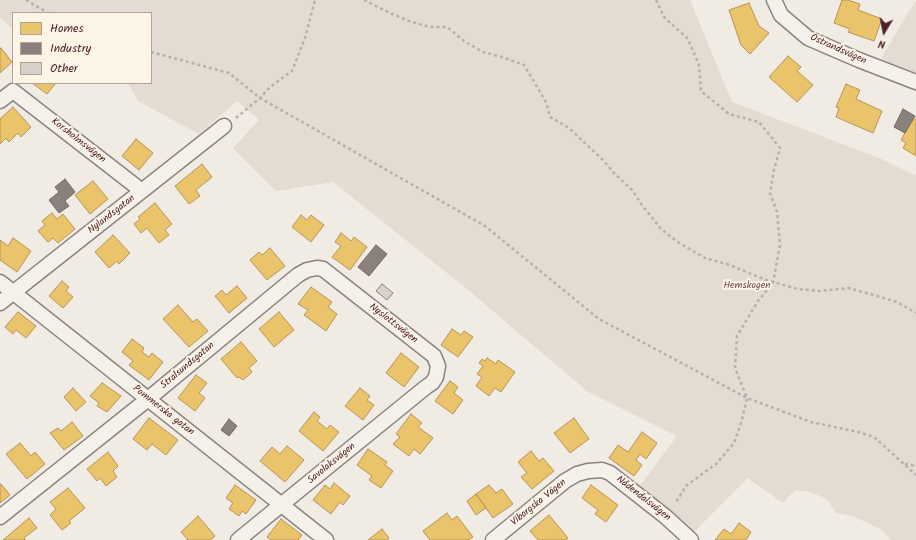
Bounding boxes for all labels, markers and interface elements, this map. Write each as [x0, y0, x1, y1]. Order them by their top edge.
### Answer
legend [12, 12, 152, 84]
north arrow [864, 12, 904, 52]
text: Homes [50, 19, 84, 38]
street label: Östrandsvägen [808, 32, 868, 68]
text: N [877, 34, 887, 53]
text: Industry [50, 39, 91, 58]
text: Other [50, 59, 78, 78]
street label: Korsholmsvägen [48, 116, 108, 166]
street label: Nylandsgatan [86, 193, 138, 237]
park label: Hemskogen [723, 280, 771, 292]
street label: Nyslottsvägen [366, 301, 420, 347]
street label: Stralsundsgatan [159, 340, 217, 392]
street label: Pommerska gatan [130, 383, 196, 439]
street label: Savolaksvägen [306, 441, 358, 487]
street label: Nådendalsvägen [613, 474, 673, 524]
street label: Viborgska Vägen [509, 477, 569, 529]

